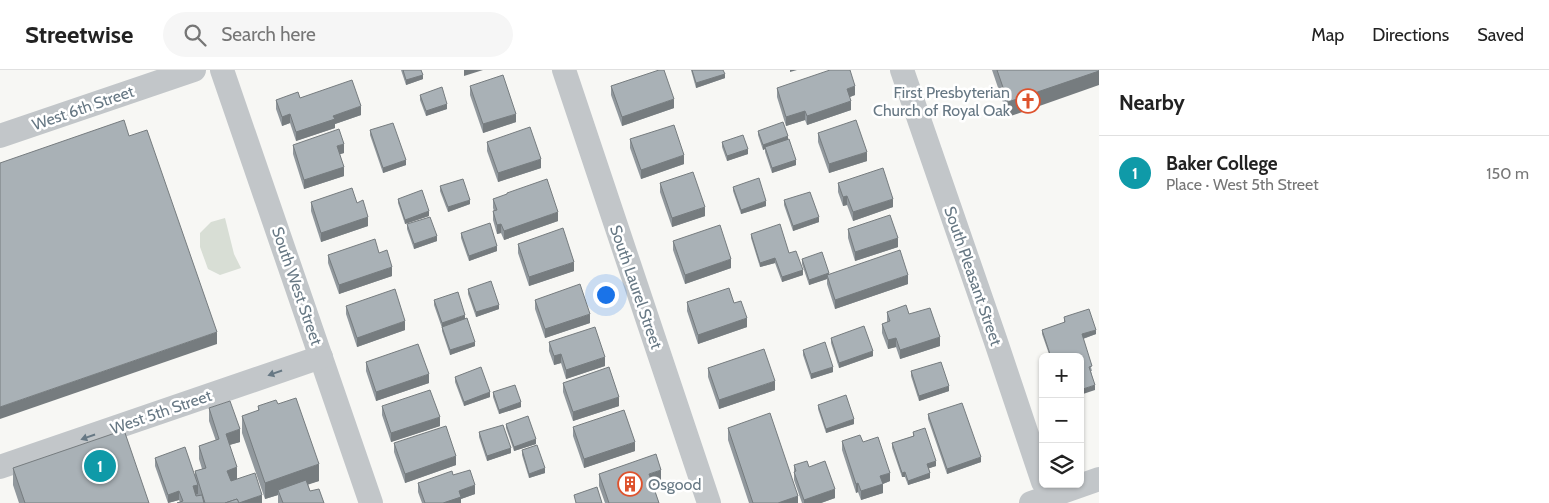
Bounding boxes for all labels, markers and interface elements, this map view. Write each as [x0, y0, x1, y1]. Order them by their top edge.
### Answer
search box [163, 12, 513, 57]
text: Streetwise [25, 20, 133, 49]
icon: search [181, 21, 209, 49]
text: Search here [221, 23, 316, 46]
text: Map [1311, 24, 1344, 46]
text: Directions [1372, 24, 1449, 46]
text: Saved [1477, 24, 1524, 46]
street label: West 6th Street [30, 82, 137, 134]
place label: First Presbyterian Church of Royal Oak [873, 83, 1011, 120]
church icon: First Presbyterian Church of Royal Oak [1015, 88, 1041, 114]
text: Nearby [1119, 90, 1185, 115]
text: Baker College [1166, 152, 1278, 175]
text: 1 [1132, 164, 1138, 183]
text: 150 m [1486, 164, 1529, 183]
text: Place · West 5th Street [1166, 175, 1319, 194]
street label: South Pleasant Street [940, 204, 1006, 349]
street label: South Laurel Street [606, 223, 666, 352]
street label: South West Street [268, 224, 326, 348]
your location [593, 282, 619, 308]
map controls [1039, 353, 1084, 488]
button: + [1039, 353, 1084, 398]
one-way arrow [268, 370, 283, 377]
street label: West 5th Street [108, 386, 215, 438]
button: − [1039, 398, 1084, 443]
one-way arrow [81, 434, 96, 441]
button: layers [1039, 443, 1084, 488]
pin: 1 [84, 447, 116, 485]
building icon: Osgood [617, 471, 643, 497]
place label: Osgood [648, 475, 701, 494]

